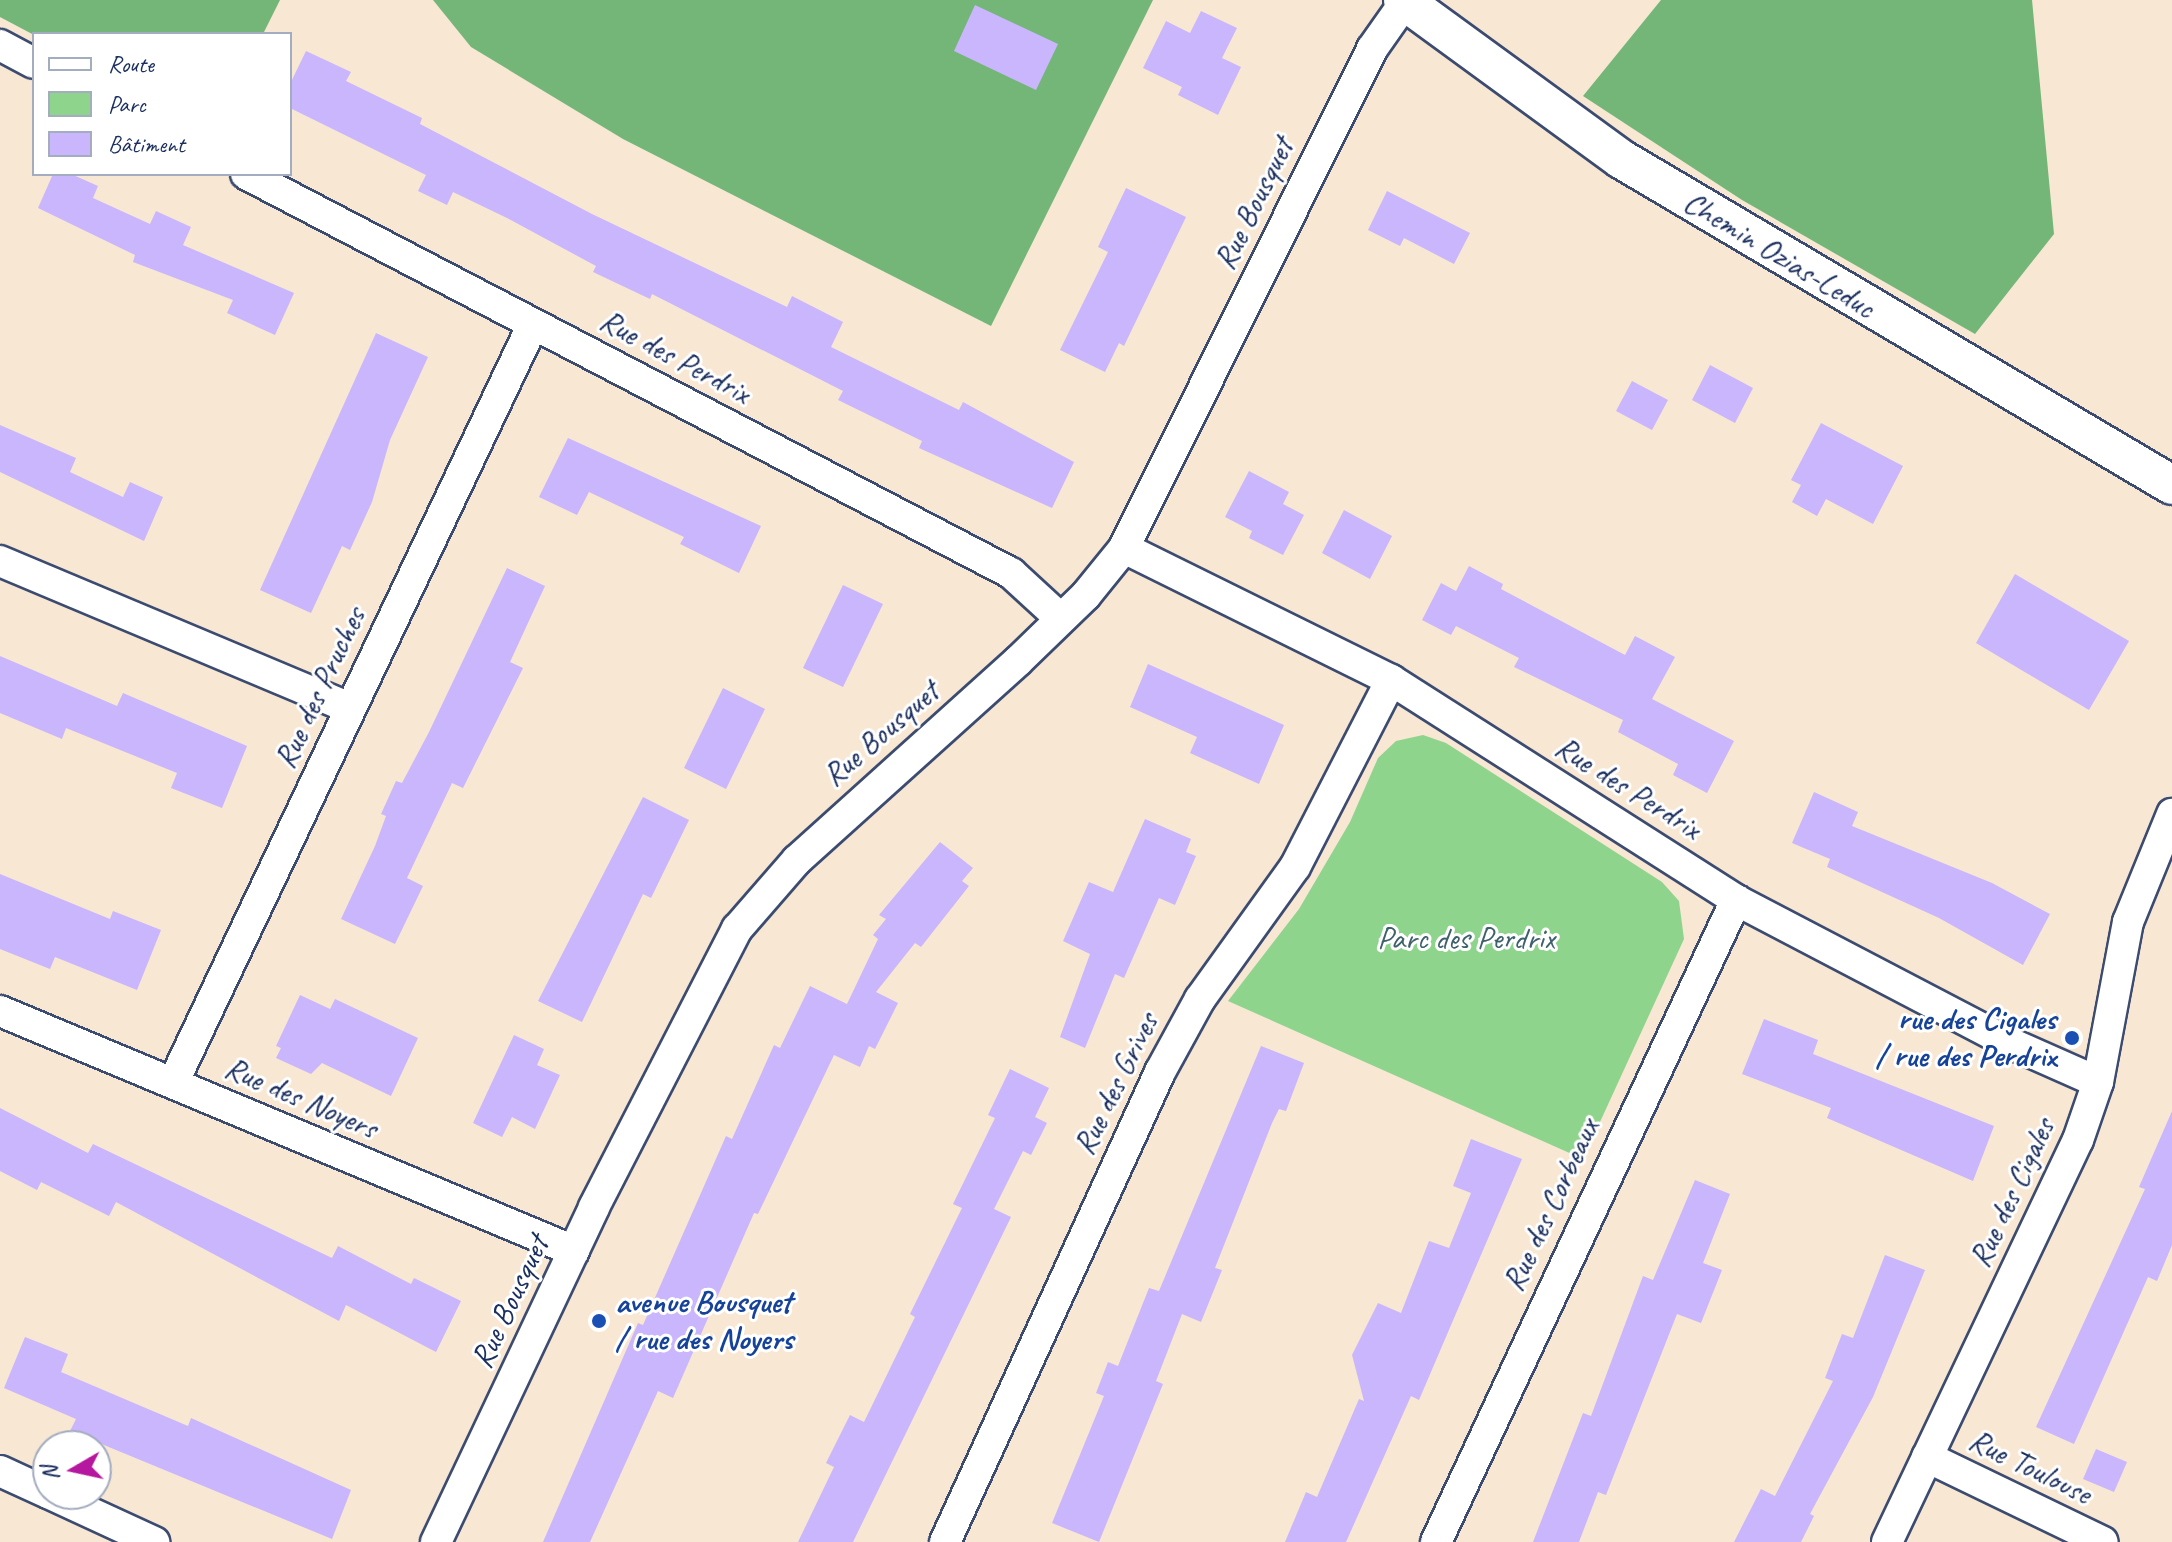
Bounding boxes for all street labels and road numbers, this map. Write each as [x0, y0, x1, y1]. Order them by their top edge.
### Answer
street label: Rue Bousquet [1206, 132, 1302, 276]
street label: Chemin Ozias-Leduc [1677, 183, 1881, 327]
street label: Rue des Perdrix [593, 301, 757, 413]
street label: Rue des Pruches [266, 601, 374, 775]
street label: Rue Bousquet [815, 673, 947, 795]
street label: Rue des Perdrix [1548, 728, 1708, 848]
street label: Rue des Grives [1065, 1007, 1167, 1161]
street label: Rue des Noyers [219, 1049, 383, 1147]
street label: Rue des Cigales [1961, 1112, 2063, 1274]
street label: Rue des Corbeaux [1494, 1113, 1608, 1297]
street label: Rue Bousquet [463, 1230, 557, 1374]
street label: Rue Toulouse [1963, 1421, 2097, 1513]

